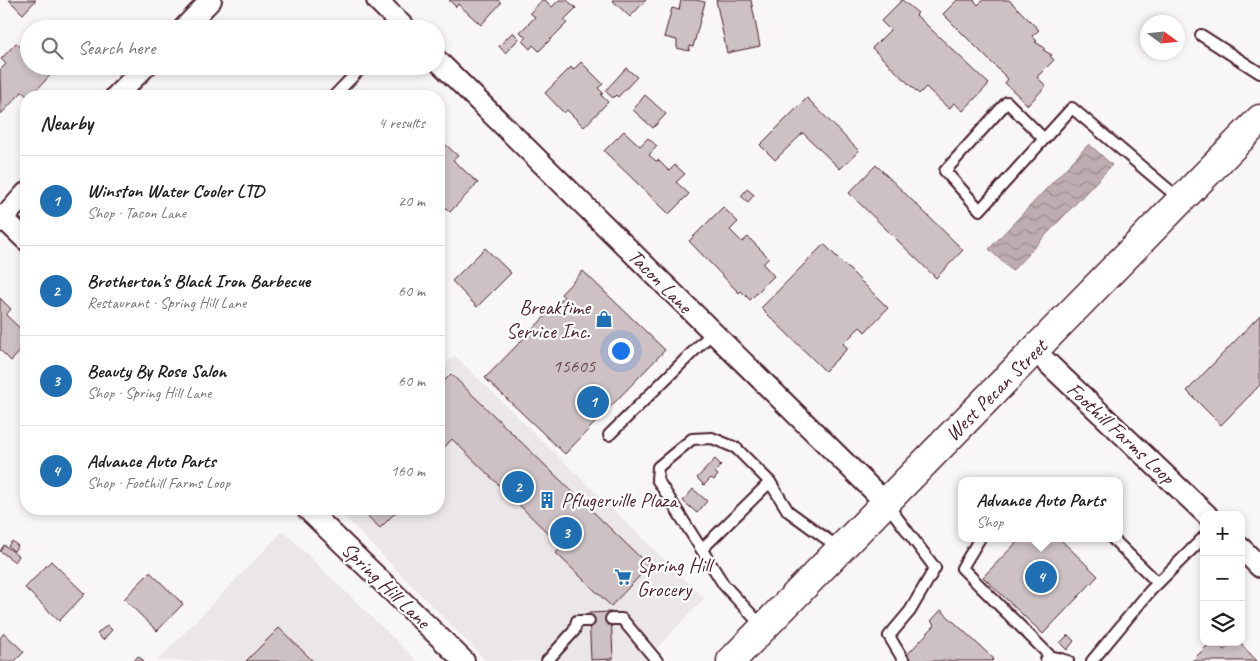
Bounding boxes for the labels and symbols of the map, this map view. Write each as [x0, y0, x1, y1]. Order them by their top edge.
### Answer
north arrow [1140, 15, 1185, 60]
street label: Tacon Lane [622, 243, 699, 320]
place label: Breaktime Service Inc. [506, 294, 592, 344]
shop icon: Breaktime Service Inc. [594, 309, 614, 329]
street label: West Pecan Street [940, 332, 1054, 446]
your location [608, 338, 634, 364]
house number: 15605 [553, 354, 597, 378]
street label: Foothill Farms Loop [1062, 376, 1181, 490]
pin: 1 [577, 383, 609, 421]
pin: 2 [502, 468, 534, 506]
place label: Pflugerville Plaza [561, 487, 679, 513]
building icon: Pflugerville Plaza [537, 490, 557, 510]
pin: 3 [550, 514, 582, 552]
street label: Spring Hill Lane [336, 536, 437, 635]
place label: Spring Hill Grocery [637, 552, 715, 602]
pin: 4 [1025, 558, 1057, 596]
supermarket icon: Spring Hill Grocery [613, 567, 633, 587]

